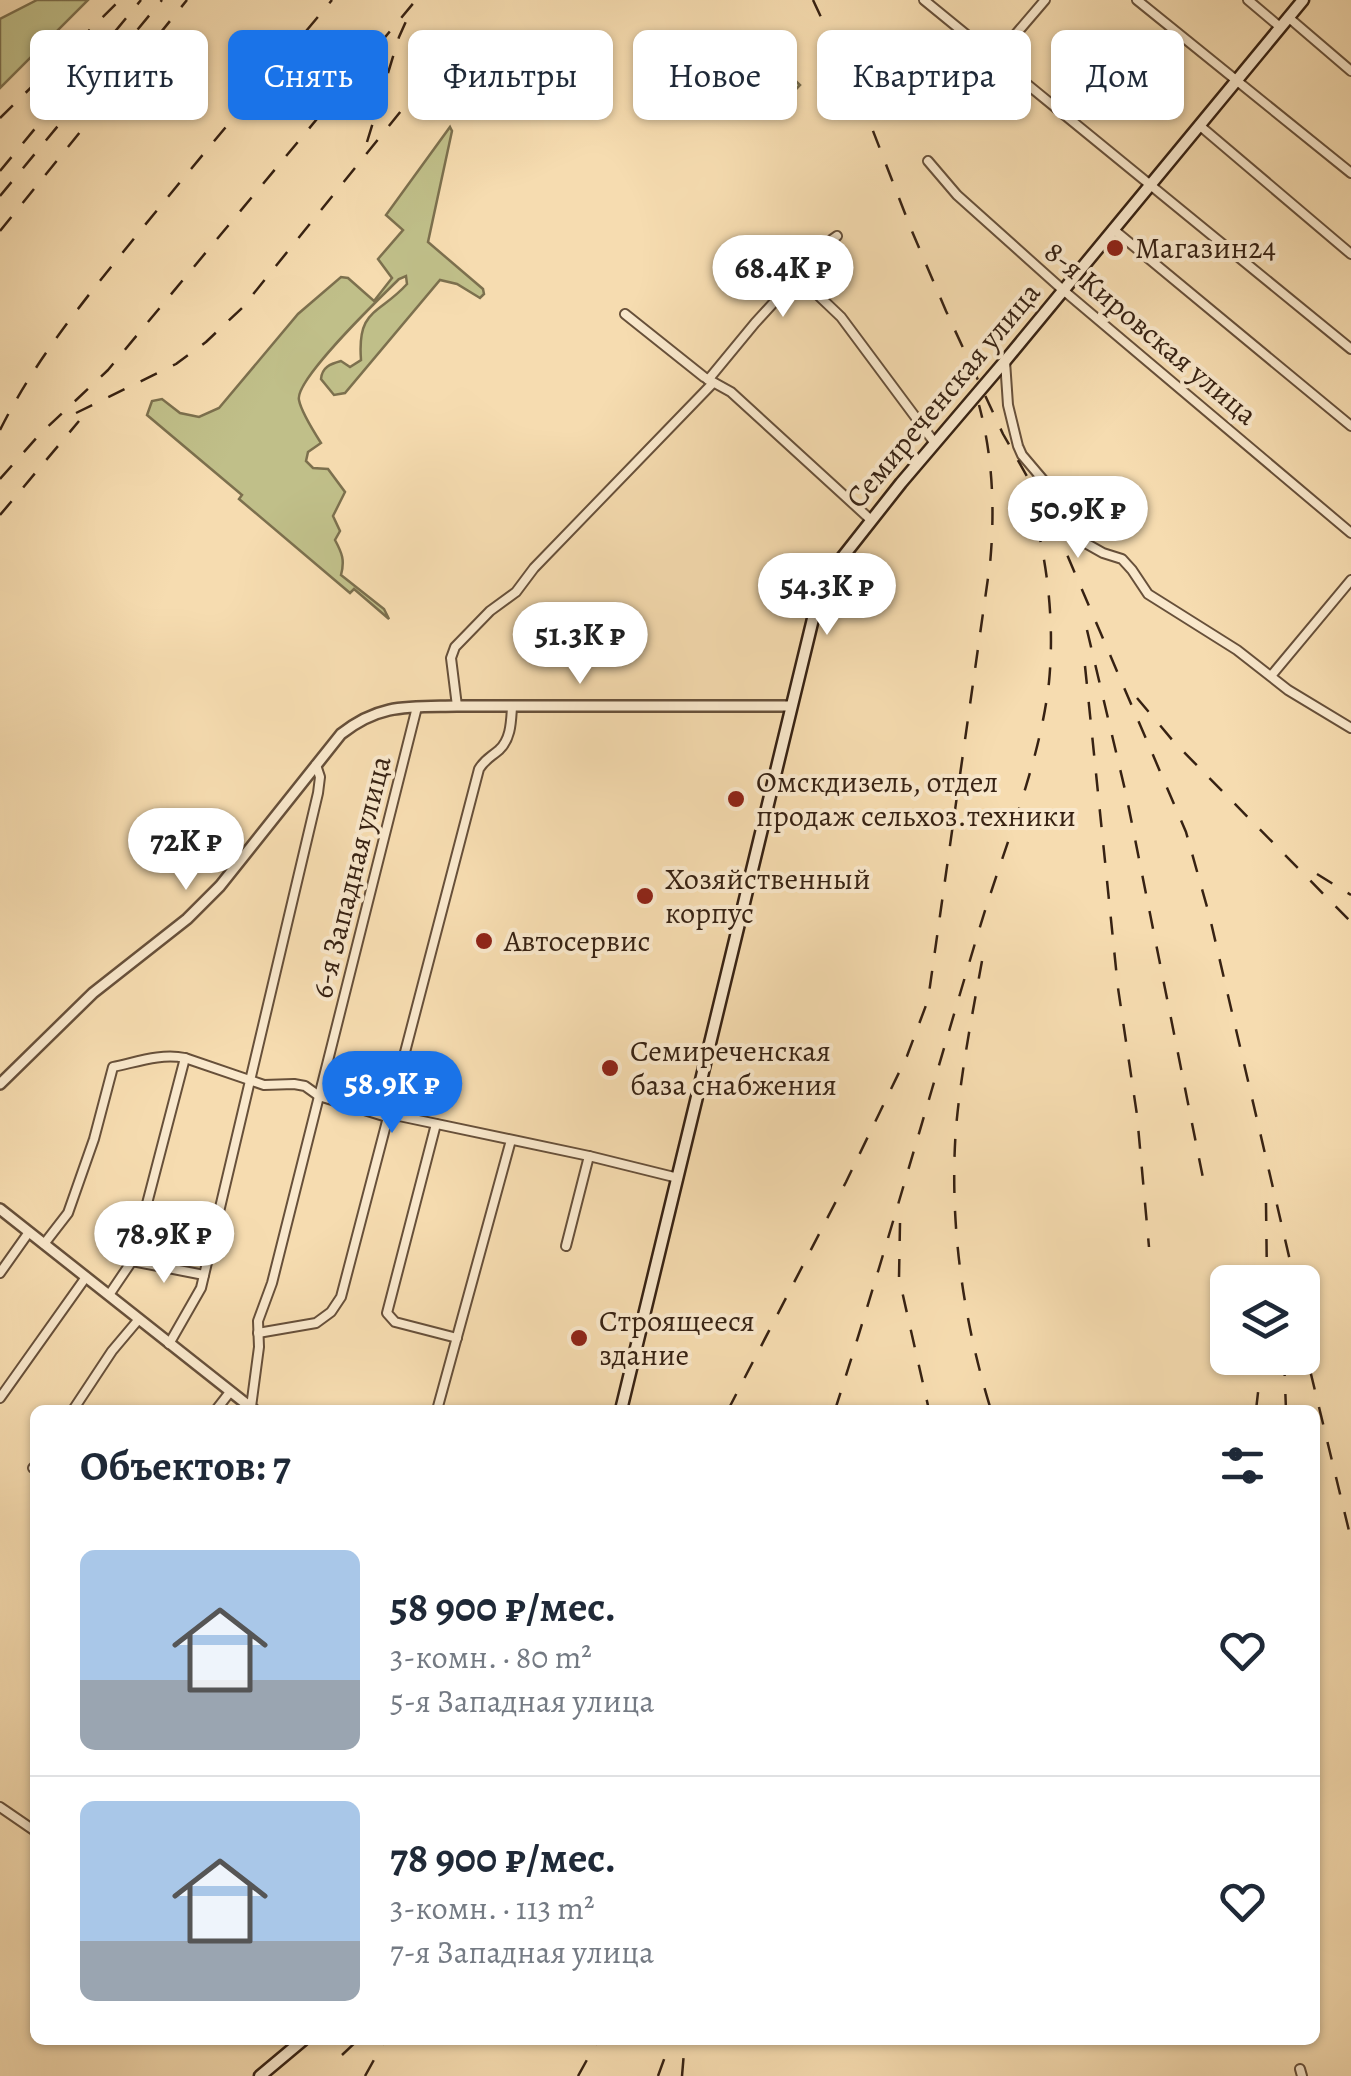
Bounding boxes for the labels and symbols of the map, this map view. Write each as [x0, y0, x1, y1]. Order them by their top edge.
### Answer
place label: Магазин24 [1135, 228, 1276, 268]
street label: 8-я Кировская улица [1036, 232, 1266, 434]
pin: 68.4K ₽ [691, 235, 875, 320]
marker: Магазин24 [1104, 237, 1126, 259]
street label: Семиреченская улица [837, 273, 1049, 516]
pin: 50.9K ₽ [986, 476, 1170, 561]
pin: 54.3K ₽ [735, 553, 919, 638]
pin: 51.3K ₽ [488, 602, 672, 687]
street label: 6-я Западная улица [302, 751, 401, 1002]
place label: Омскдизель, отдел продаж сельхоз.техники [756, 762, 1076, 836]
marker: Омскдизель, отдел продаж сельхоз.техники [725, 788, 747, 810]
pin: 72K ₽ [116, 808, 256, 893]
place label: Хозяйственный корпус [665, 859, 871, 933]
marker: Хозяйственный корпус [634, 885, 656, 907]
place label: Автосервис [503, 921, 651, 961]
marker: Автосервис [473, 930, 495, 952]
place label: Семиреченская база снабжения [630, 1031, 837, 1105]
pin: 58.9K ₽ [300, 1051, 484, 1136]
marker: Семиреченская база снабжения [599, 1057, 621, 1079]
pin: 78.9K ₽ [72, 1201, 256, 1286]
place label: Строящееся здание [599, 1301, 755, 1375]
marker: Строящееся здание [568, 1327, 590, 1349]

